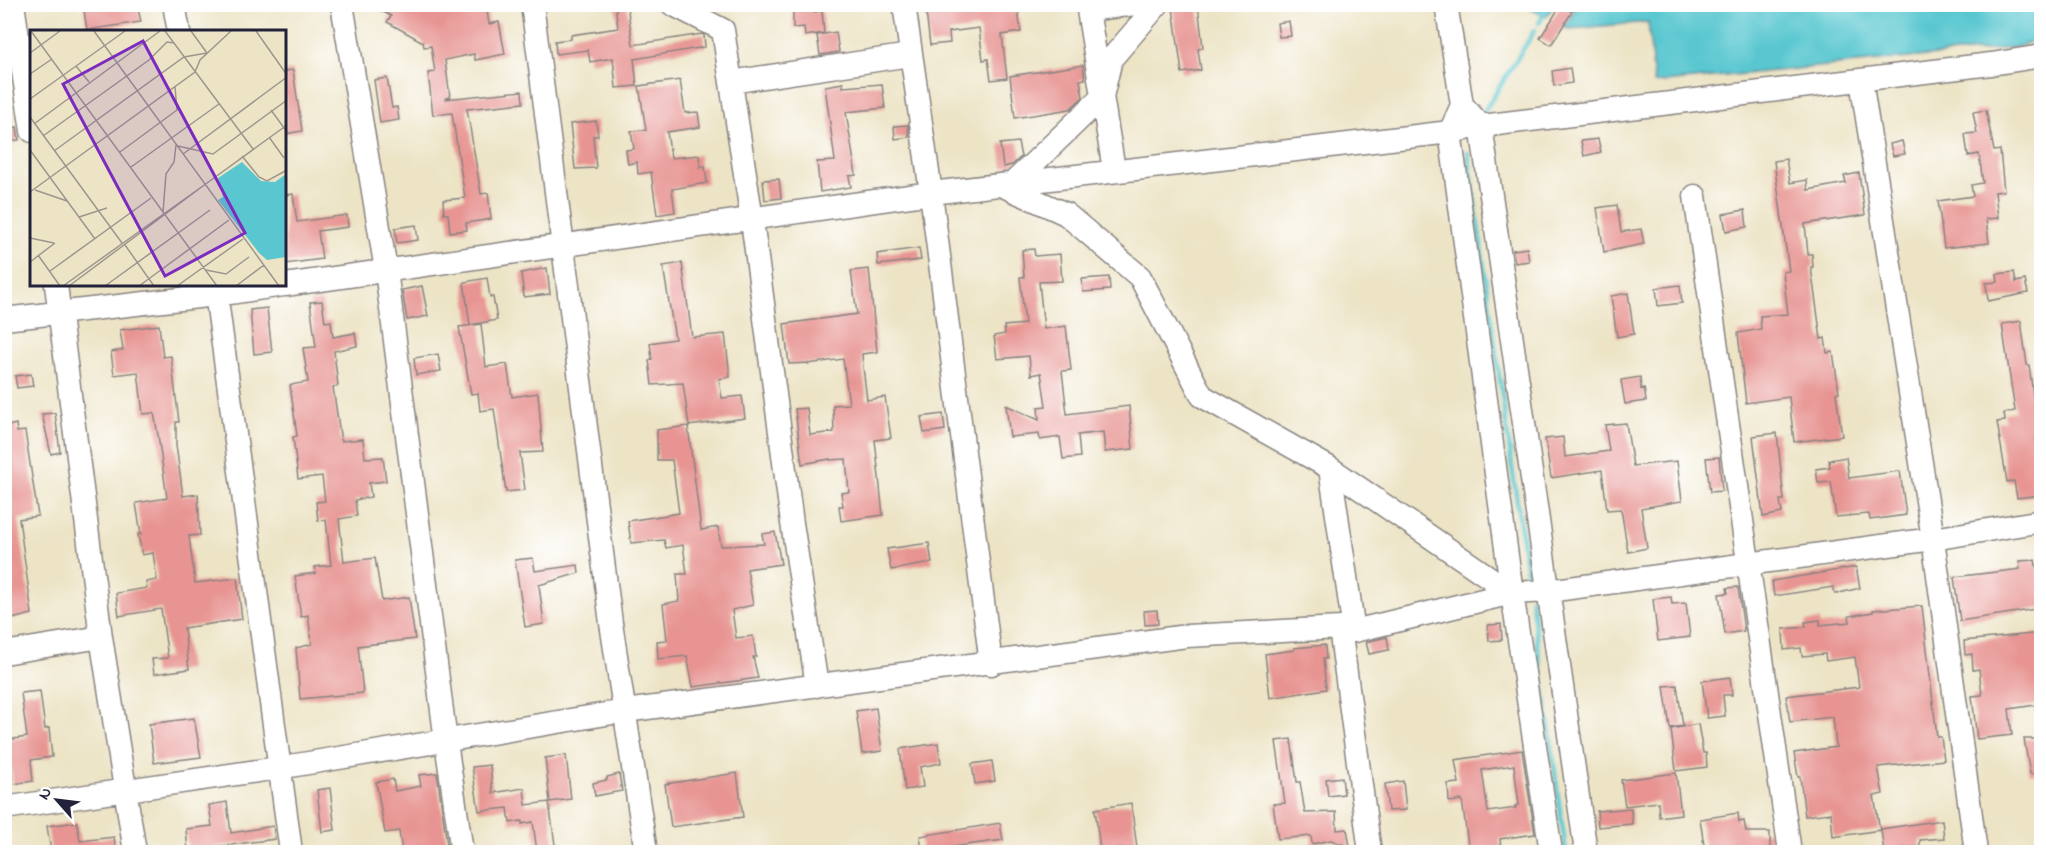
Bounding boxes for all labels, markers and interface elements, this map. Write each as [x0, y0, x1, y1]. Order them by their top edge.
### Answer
inset map [30, 30, 286, 286]
north arrow [27, 770, 87, 830]
text: N [32, 783, 59, 804]

